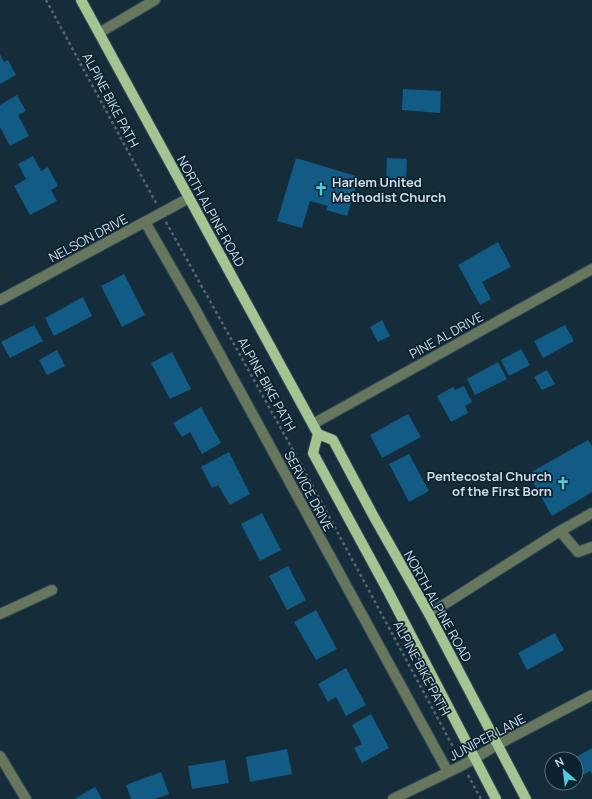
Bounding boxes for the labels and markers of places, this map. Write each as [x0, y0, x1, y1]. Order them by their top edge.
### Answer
place label: Harlem United Methodist Church [332, 173, 446, 206]
church icon: Harlem United Methodist Church [313, 181, 329, 197]
place label: Pentecostal Church of the First Born [427, 467, 552, 500]
church icon: Pentecostal Church of the First Born [555, 475, 571, 491]

